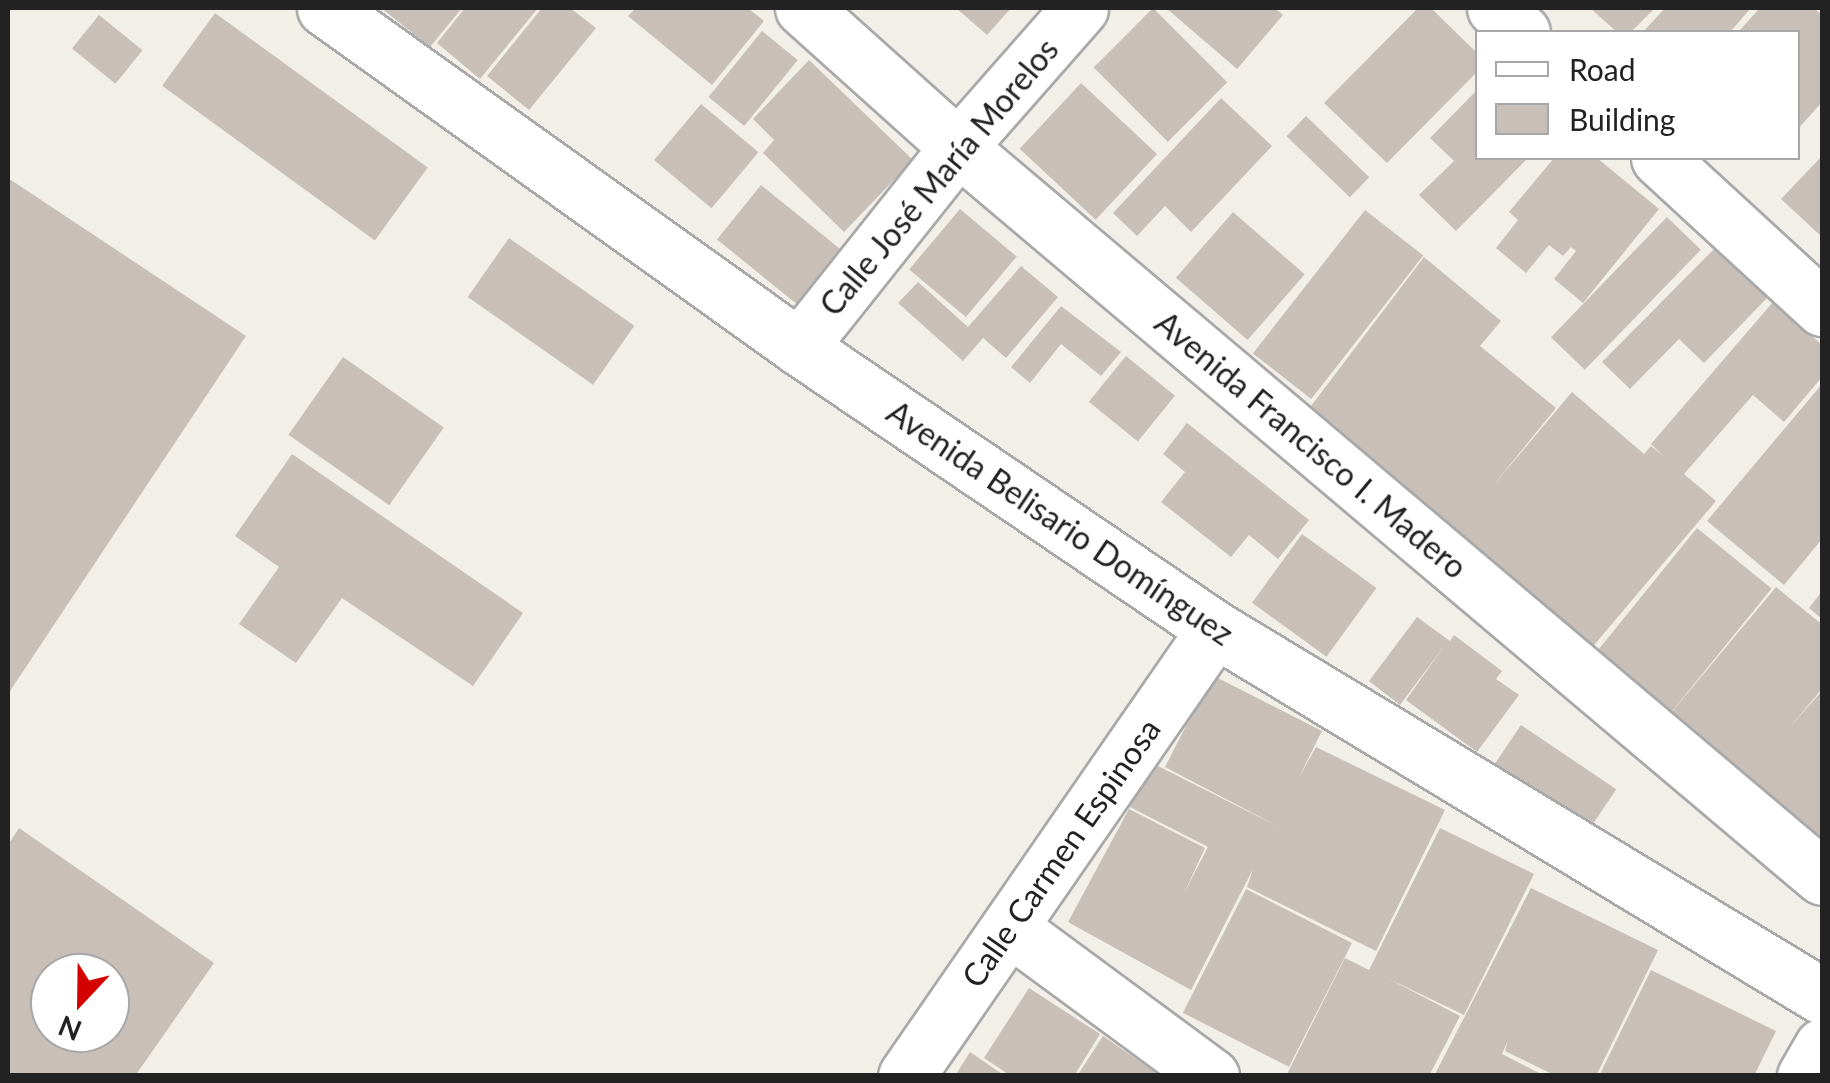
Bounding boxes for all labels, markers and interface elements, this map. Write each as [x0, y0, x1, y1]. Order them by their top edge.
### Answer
street label: Calle José María Morelos [812, 30, 1066, 324]
legend [1475, 30, 1800, 160]
text: Road [1569, 51, 1636, 87]
text: Building [1569, 101, 1675, 137]
street label: Avenida Francisco I. Madero [1147, 303, 1475, 587]
street label: Avenida Belisario Domínguez [880, 393, 1240, 653]
street label: Calle Carmen Espinosa [954, 711, 1168, 995]
north arrow [30, 953, 130, 1053]
text: N [53, 1009, 86, 1049]

